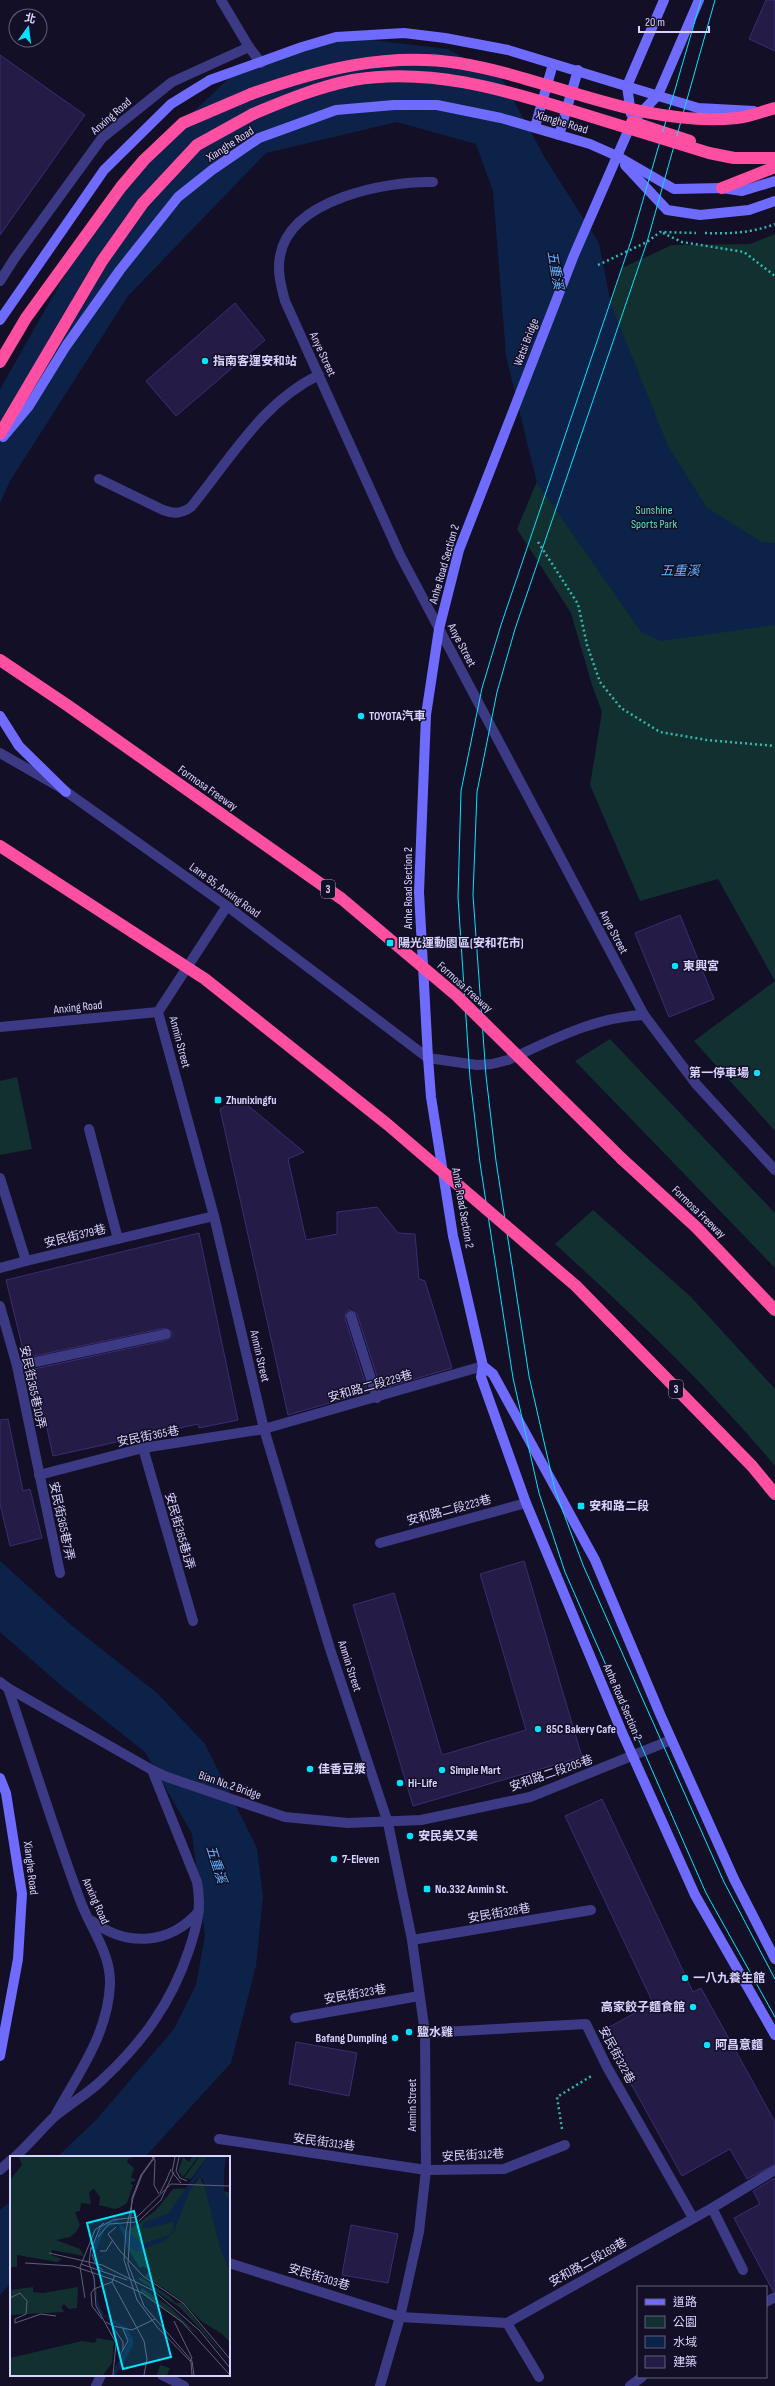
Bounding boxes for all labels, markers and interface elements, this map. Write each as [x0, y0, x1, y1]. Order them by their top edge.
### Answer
north arrow [8, 8, 48, 48]
scale bar [639, 8, 709, 34]
text: 北 [23, 11, 37, 26]
text: 20 m [645, 15, 665, 30]
street label: Anxing Road [87, 95, 135, 139]
street label: Xianghe Road [533, 107, 590, 138]
street label: Xianghe Road [203, 124, 257, 166]
water label: 五重溪 [544, 250, 567, 293]
street label: Watsi Bridge [511, 316, 542, 368]
street label: Anye Street [305, 329, 339, 379]
place label: 指南客運安和站 [213, 354, 297, 369]
marker: 指南客運安和站 [200, 356, 210, 366]
park label: Sunshine Sports Park [631, 503, 677, 532]
street label: Anhe Road Section 2 [426, 523, 463, 606]
water label: 五重溪 [660, 563, 701, 579]
street label: Anye Street [443, 620, 479, 670]
place label: TOYOTA汽車 [369, 709, 426, 724]
marker: TOYOTA汽車 [356, 711, 366, 721]
street label: Formosa Freeway [175, 762, 241, 815]
street label: Anhe Road Section 2 [401, 847, 416, 930]
street label: Lane 95, Anxing Road [186, 860, 263, 921]
road number: 3 [321, 880, 335, 898]
street label: Anye Street [595, 907, 631, 957]
place label: 陽光運動園區(安和花市) [398, 936, 524, 951]
marker: 陽光運動園區(安和花市) [385, 938, 395, 948]
street label: Formosa Freeway [434, 959, 496, 1016]
place label: 東興宮 [683, 959, 719, 974]
marker: 東興宮 [670, 961, 680, 971]
street label: Anxing Road [52, 997, 103, 1018]
street label: Anmin Street [165, 1014, 194, 1070]
place label: 第一停車場 [689, 1066, 749, 1081]
marker: 第一停車場 [752, 1068, 762, 1078]
place label: Zhunixingfu [226, 1093, 276, 1108]
marker: Zhunixingfu [213, 1095, 223, 1105]
street label: Anhe Road Section 2 [448, 1166, 477, 1250]
street label: Formosa Freeway [668, 1183, 729, 1242]
street label: 安民街379巷 [43, 1222, 108, 1251]
street label: Anmin Street [246, 1328, 273, 1384]
street label: 安民街365巷10弄 [16, 1344, 49, 1430]
street label: 安和路二段229巷 [326, 1367, 414, 1406]
road number: 3 [669, 1380, 683, 1398]
street label: 安民街365巷 [116, 1423, 180, 1450]
street label: 安民街365巷7弄 [46, 1480, 77, 1562]
street label: 安民街365巷1弄 [161, 1491, 198, 1571]
street label: 安和路二段223巷 [405, 1492, 493, 1529]
place label: 安和路二段 [589, 1499, 649, 1514]
marker: 安和路二段 [576, 1501, 586, 1511]
street label: Anmin Street [334, 1638, 365, 1694]
street label: Anhe Road Section 2 [599, 1661, 645, 1743]
place label: 85C Bakery Cafe [546, 1722, 616, 1737]
marker: 85C Bakery Cafe [533, 1724, 543, 1734]
street label: 安和路二段205巷 [508, 1752, 595, 1795]
place label: 佳香豆漿 [318, 1762, 366, 1777]
place label: Simple Mart [450, 1763, 501, 1778]
marker: 佳香豆漿 [305, 1764, 315, 1774]
marker: Simple Mart [437, 1765, 447, 1775]
street label: Bian No.2 Bridge [197, 1768, 263, 1803]
place label: Hi-Life [408, 1776, 437, 1791]
marker: Hi-Life [395, 1778, 405, 1788]
place label: 安民美又美 [418, 1829, 478, 1844]
marker: 安民美又美 [405, 1831, 415, 1841]
street label: Xianghe Road [20, 1840, 41, 1896]
water label: 五重溪 [202, 1843, 230, 1887]
place label: 7-Eleven [342, 1852, 379, 1867]
marker: 7-Eleven [329, 1854, 339, 1864]
street label: Anxing Road [78, 1875, 112, 1927]
place label: No.332 Anmin St. [435, 1882, 509, 1897]
marker: No.332 Anmin St. [422, 1884, 432, 1894]
street label: 安民街328巷 [467, 1901, 532, 1926]
place label: 一八九養生館 [693, 1971, 765, 1986]
marker: 一八九養生館 [680, 1973, 690, 1983]
street label: 安民街323巷 [323, 1982, 387, 2007]
place label: 高家餃子麵食館 [601, 2000, 685, 2015]
marker: 高家餃子麵食館 [688, 2002, 698, 2012]
street label: 安民街322巷 [595, 2024, 638, 2087]
place label: 鹽水雞 [417, 2025, 453, 2040]
marker: 鹽水雞 [404, 2027, 414, 2037]
place label: Bafang Dumpling [316, 2031, 387, 2046]
marker: Bafang Dumpling [390, 2033, 400, 2043]
place label: 阿昌意麵 [715, 2038, 763, 2053]
marker: 阿昌意麵 [702, 2040, 712, 2050]
street label: Anmin Street [405, 2078, 420, 2132]
street label: 安民街313巷 [292, 2131, 356, 2154]
street label: 安民街312巷 [442, 2146, 505, 2165]
inset map [10, 2156, 230, 2376]
street label: 安和路二段169巷 [547, 2235, 630, 2290]
street label: 安民街303巷 [286, 2261, 351, 2294]
legend [637, 2286, 767, 2378]
text: 道路 [673, 2295, 697, 2310]
text: 公園 [673, 2315, 697, 2330]
text: 水域 [673, 2335, 697, 2350]
text: 建築 [673, 2355, 697, 2370]

